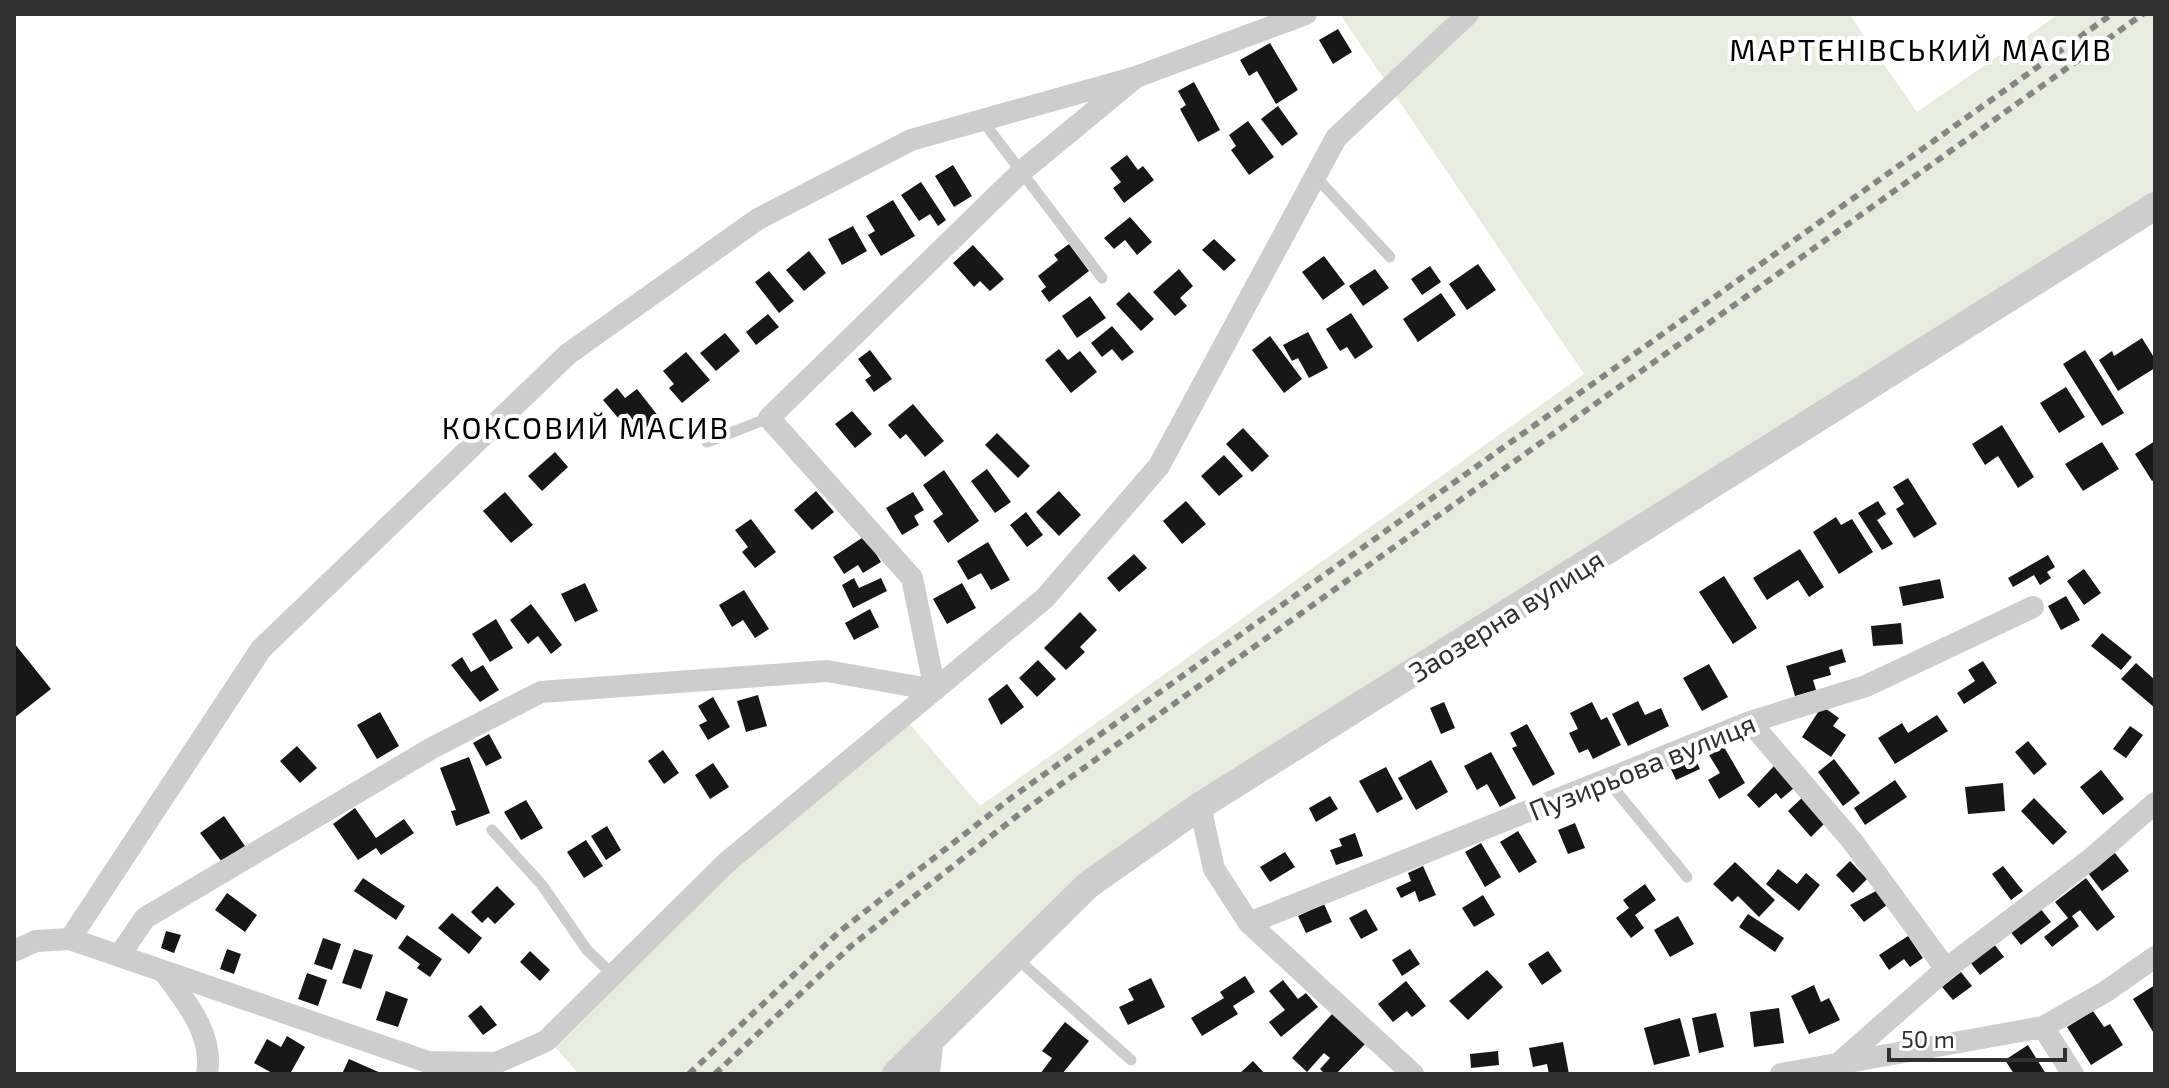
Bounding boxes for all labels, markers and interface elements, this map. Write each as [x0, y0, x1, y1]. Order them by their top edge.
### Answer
district label: МАРТЕНІВСЬКИЙ МАСИВ [1729, 31, 2113, 67]
district label: КОКСОВИЙ МАСИВ [442, 409, 730, 445]
street label: Заозерна вулиця [1402, 541, 1610, 689]
street label: Пузирьова вулиця [1524, 705, 1760, 827]
scale bar [1889, 1012, 2065, 1062]
text: 50 m [1901, 1024, 1955, 1053]

